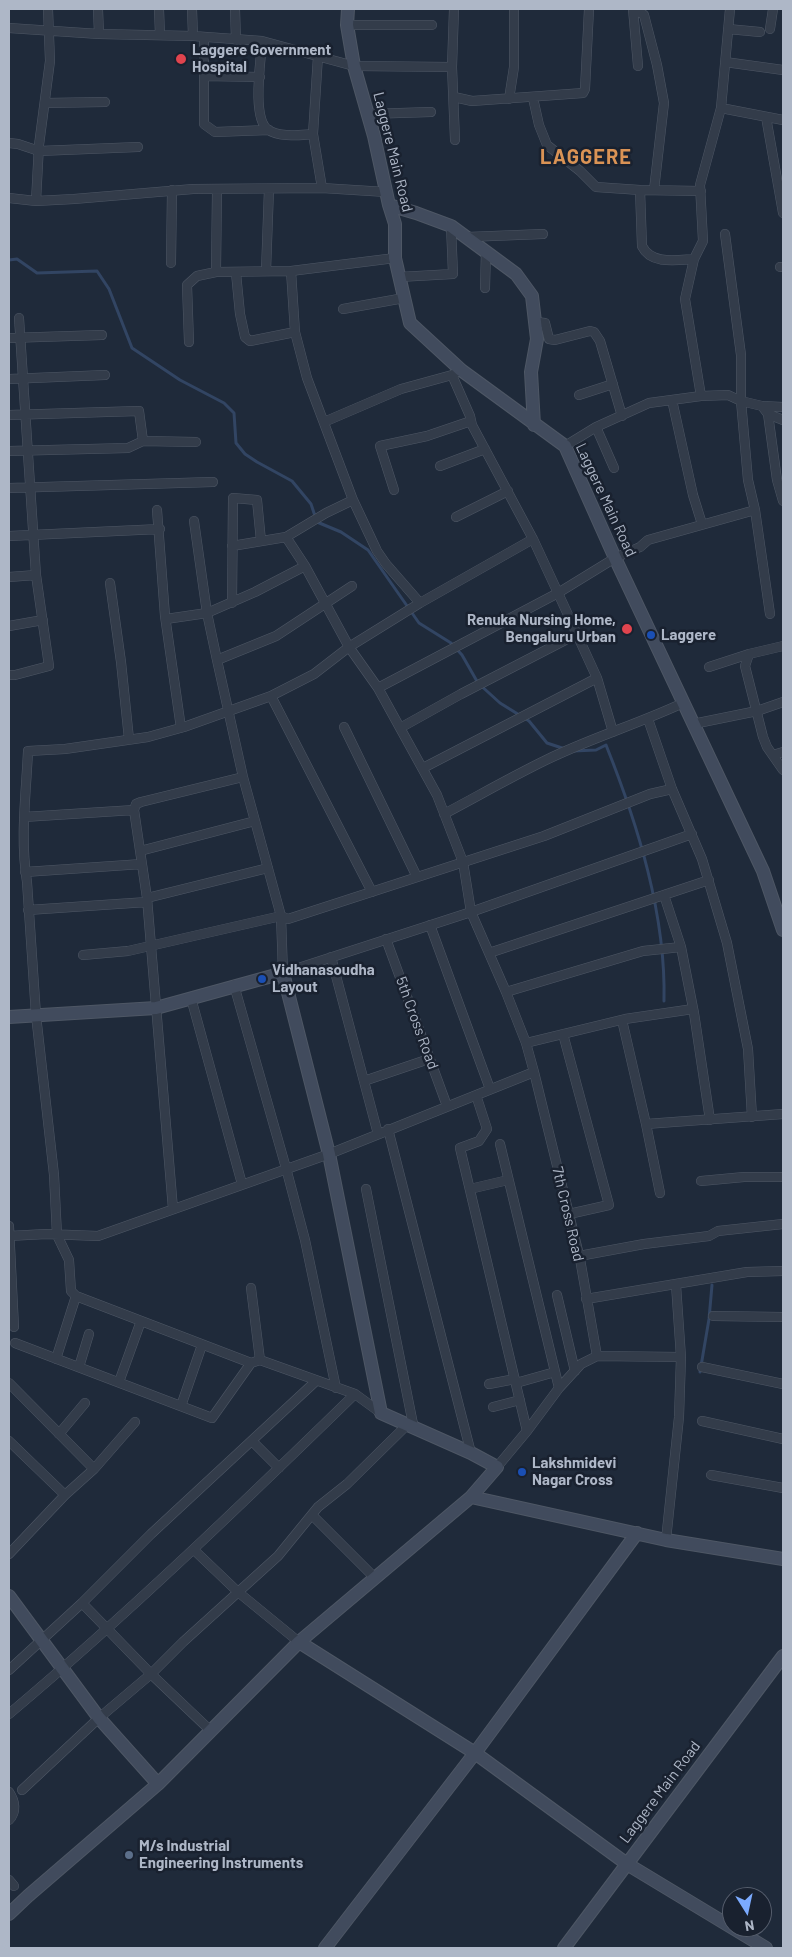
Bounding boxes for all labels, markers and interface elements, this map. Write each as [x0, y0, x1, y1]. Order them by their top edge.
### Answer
place label: Laggere Government Hospital [192, 41, 331, 76]
marker: Laggere Government Hospital [174, 52, 188, 66]
street label: Laggere Main Road [369, 90, 417, 214]
district label: LAGGERE [539, 145, 633, 169]
street label: Laggere Main Road [572, 440, 640, 560]
place label: Renuka Nursing Home, Bengaluru Urban [467, 611, 616, 646]
marker: Renuka Nursing Home, Bengaluru Urban [620, 622, 634, 636]
place label: Laggere [661, 626, 716, 644]
marker: Laggere [645, 629, 657, 641]
place label: Vidhanasoudha Layout [272, 961, 375, 996]
marker: Vidhanasoudha Layout [256, 973, 268, 985]
street label: 5th Cross Road [392, 974, 442, 1072]
street label: 7th Cross Road [548, 1165, 588, 1263]
place label: Lakshmidevi Nagar Cross [532, 1454, 616, 1489]
marker: Lakshmidevi Nagar Cross [516, 1466, 528, 1478]
street label: Laggere Main Road [616, 1737, 704, 1847]
place label: M/s Industrial Engineering Instruments [139, 1837, 303, 1872]
marker: M/s Industrial Engineering Instruments [123, 1849, 135, 1861]
north arrow [722, 1887, 772, 1937]
text: N [743, 1917, 756, 1935]

